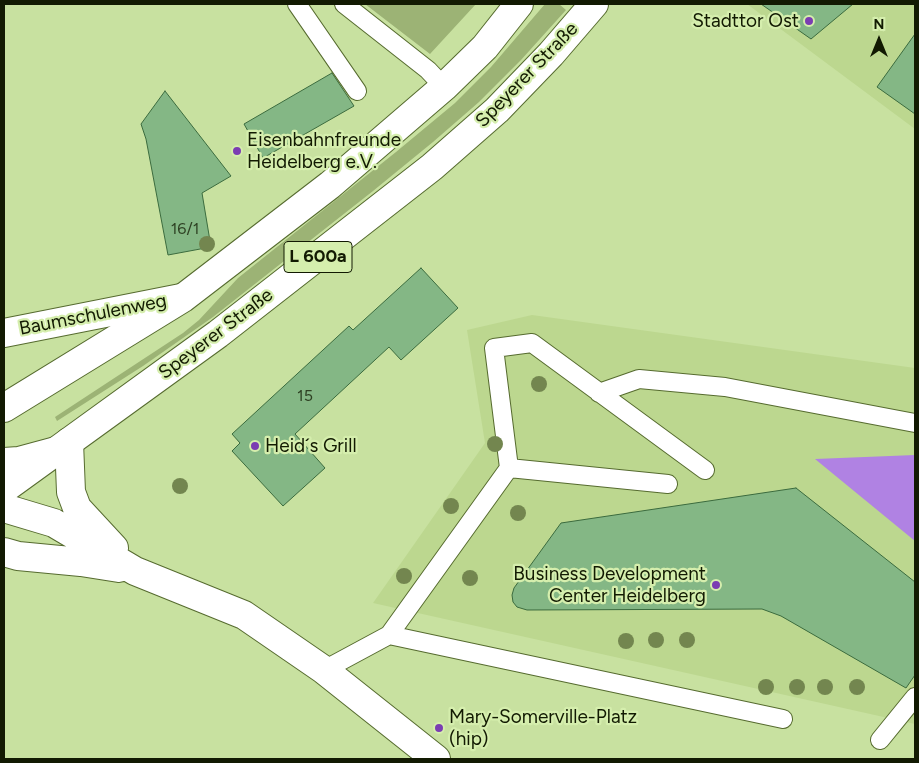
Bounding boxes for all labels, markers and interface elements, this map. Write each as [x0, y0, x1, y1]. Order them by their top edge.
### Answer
place label: Stadttor Ost [692, 10, 799, 32]
marker: Stadttor Ost [803, 15, 815, 27]
north arrow [854, 15, 904, 65]
text: N [874, 16, 884, 33]
street label: Speyerer Straße [471, 18, 583, 132]
place label: Eisenbahnfreunde Heidelberg e.V. [247, 129, 401, 173]
marker: Eisenbahnfreunde Heidelberg e.V. [231, 145, 243, 157]
house number: 16/1 [171, 219, 199, 239]
road number: L 600a [284, 242, 352, 272]
street label: Speyerer Straße [154, 284, 278, 384]
street label: Baumschulenweg [17, 290, 169, 340]
house number: 15 [297, 386, 313, 406]
place label: Heid´s Grill [265, 435, 357, 457]
marker: Heid´s Grill [249, 440, 261, 452]
place label: Business Development Center Heidelberg [513, 563, 706, 607]
marker: Business Development Center Heidelberg [710, 579, 722, 591]
place label: Mary-Somerville-Platz (hip) [449, 706, 637, 750]
marker: Mary-Somerville-Platz (hip) [433, 722, 445, 734]

